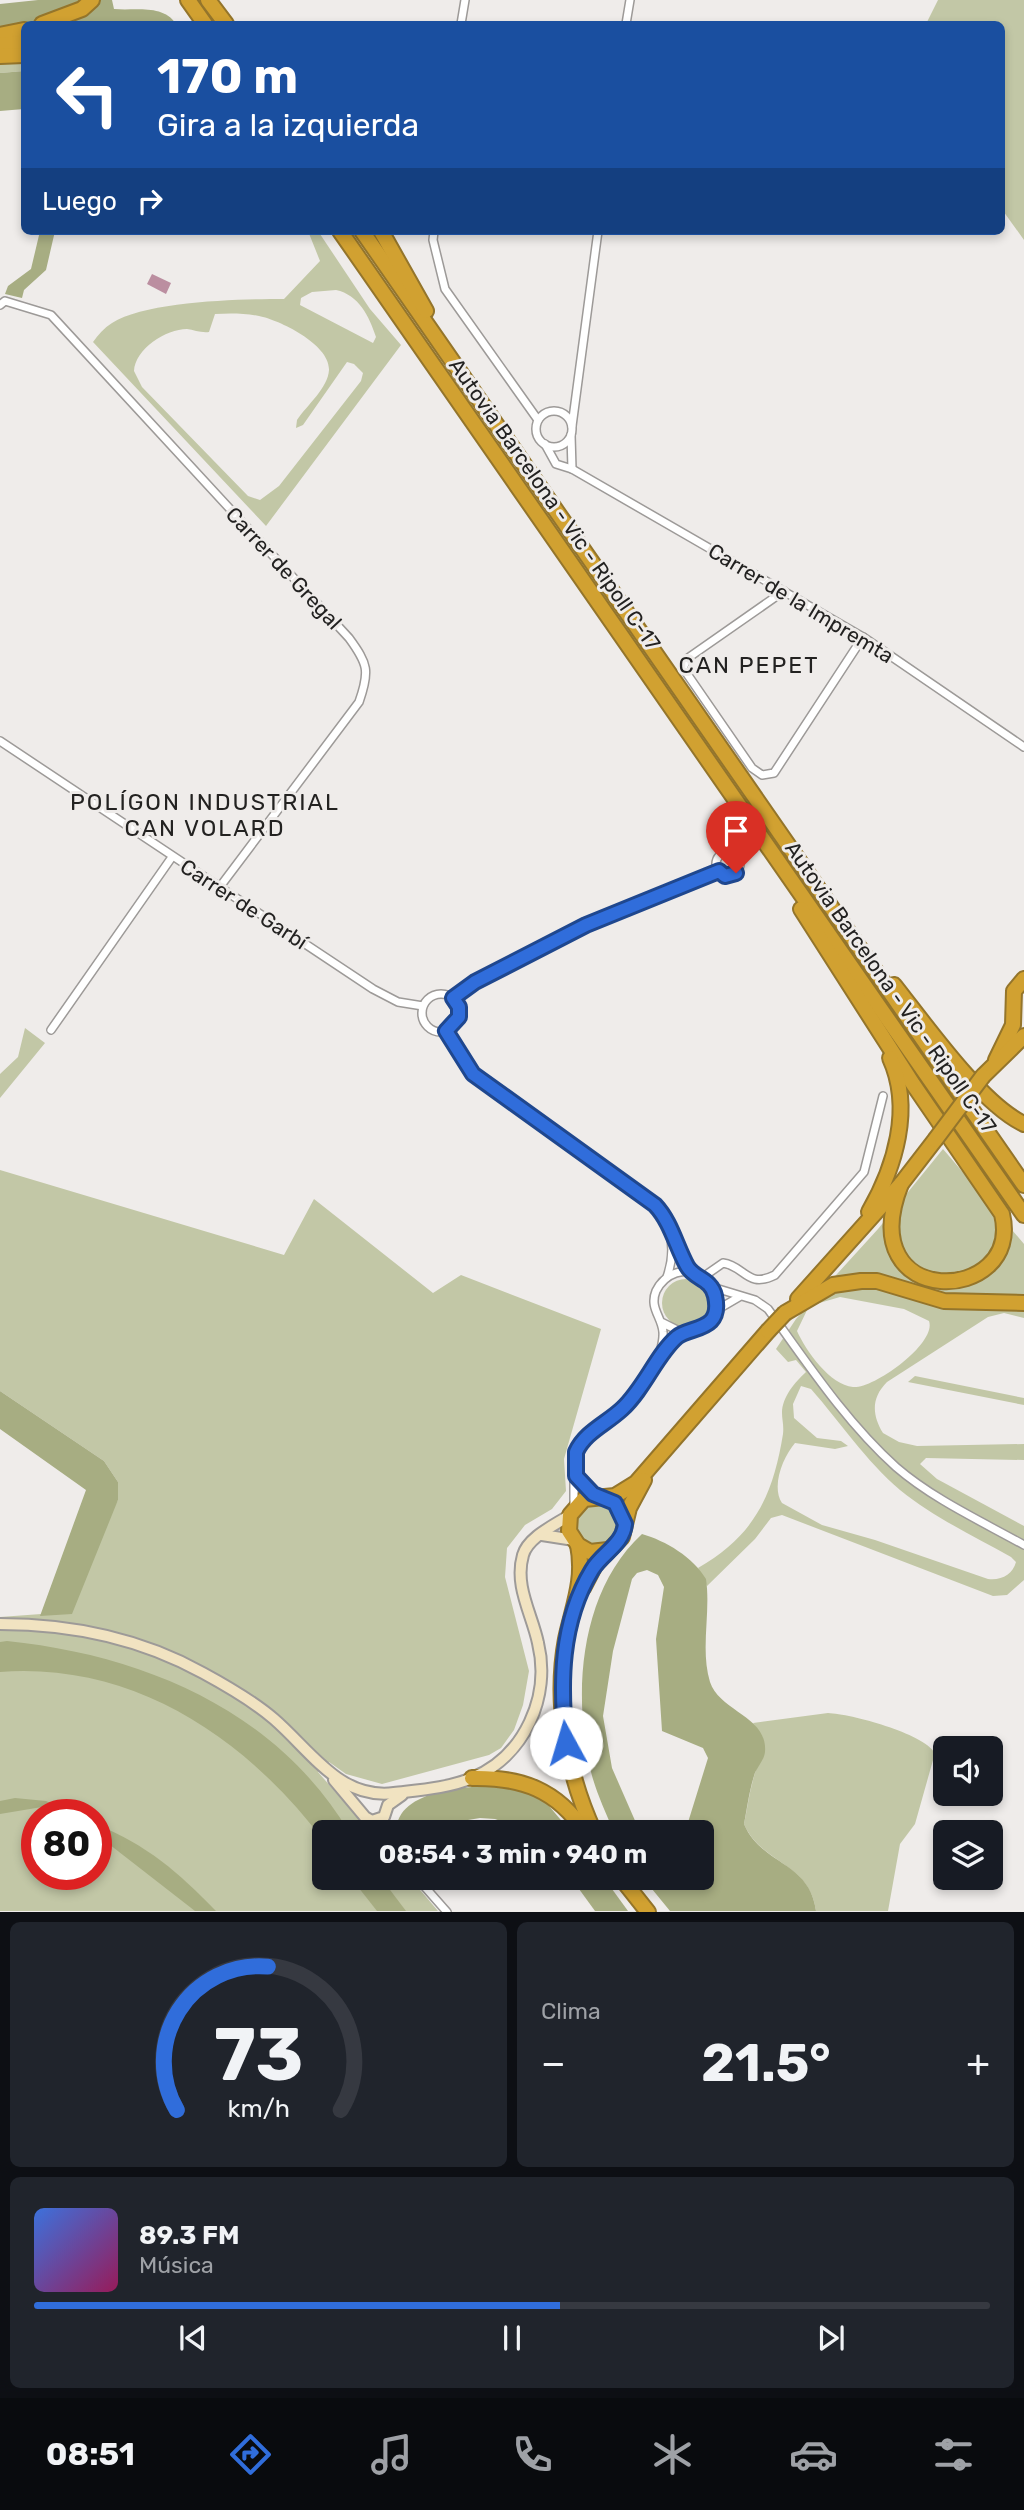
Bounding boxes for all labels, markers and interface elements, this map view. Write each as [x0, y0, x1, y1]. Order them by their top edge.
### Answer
text: 170 m [157, 47, 298, 105]
icon: left [42, 49, 133, 140]
text: Gira a la izquierda [157, 106, 419, 144]
icon: right [131, 182, 169, 220]
text: Luego [42, 186, 117, 217]
street label: Autovia Barcelona - Vic - Ripoll C-17 [444, 353, 666, 655]
street label: Carrer de Gregal [221, 502, 347, 634]
street label: Carrer de la Impremta [704, 538, 898, 668]
district label: CAN PEPET [679, 651, 819, 679]
district label: POLÍGON INDUSTRIAL CAN VOLARD [70, 788, 340, 842]
pin [706, 801, 766, 873]
icon: arrive [717, 812, 755, 850]
street label: Autovia Barcelona - Vic - Ripoll C-17 [780, 836, 1002, 1138]
street label: Carrer de Garbí [176, 854, 313, 955]
position arrow [529, 1706, 603, 1780]
map controls [933, 1736, 1003, 1890]
button: sound [933, 1736, 1003, 1806]
speed limit sign: 80 [21, 1799, 112, 1890]
button: layers [933, 1820, 1003, 1890]
text: 08:54 · 3 min · 940 m [379, 1839, 647, 1870]
text: Clima [541, 1997, 601, 2025]
text: 73 [214, 2013, 303, 2099]
text: 21.5° [701, 2032, 831, 2094]
text: − [541, 2040, 566, 2086]
text: + [966, 2040, 990, 2086]
text: km/h [227, 2094, 290, 2123]
text: 89.3 FM [139, 2220, 240, 2251]
text: Música [139, 2251, 214, 2279]
icon: previous [174, 2319, 212, 2357]
icon: pause [493, 2319, 531, 2357]
icon: next [812, 2319, 850, 2357]
icon: directions [226, 2430, 275, 2479]
icon: music [367, 2430, 416, 2479]
icon: phone [508, 2430, 557, 2479]
icon: climate [648, 2430, 697, 2479]
icon: car [789, 2430, 838, 2479]
icon: filters [929, 2430, 978, 2479]
text: 08:51 [46, 2435, 135, 2473]

